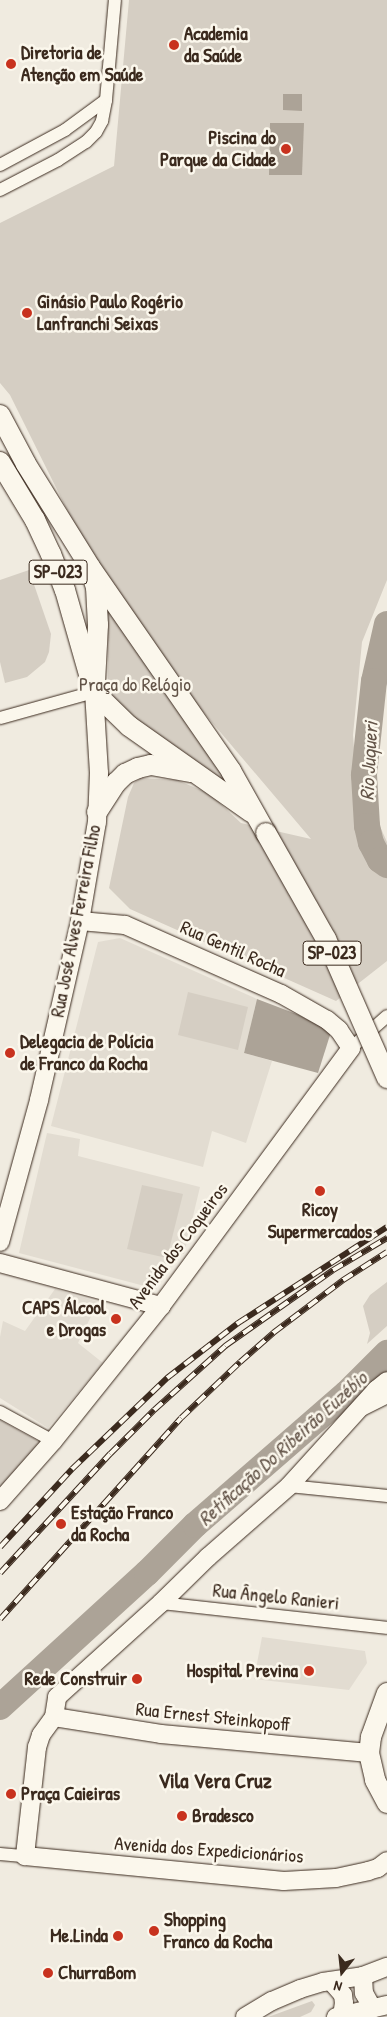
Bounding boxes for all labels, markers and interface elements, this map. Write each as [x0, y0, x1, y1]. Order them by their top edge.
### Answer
place label: Academia da Saúde [184, 23, 248, 67]
marker: Academia da Saúde [168, 39, 180, 51]
place label: Diretoria de Atenção em Saúde [21, 42, 143, 86]
marker: Diretoria de Atenção em Saúde [5, 58, 17, 70]
place label: Piscina do Parque da Cidade [160, 127, 276, 171]
marker: Piscina do Parque da Cidade [280, 143, 292, 155]
place label: Ginásio Paulo Rogério Lanfranchi Seixas [37, 291, 183, 335]
marker: Ginásio Paulo Rogério Lanfranchi Seixas [21, 307, 33, 319]
road number: SP-023 [28, 556, 88, 588]
park label: Praça do Relógio [79, 674, 191, 696]
water label: Rio Juqueri [354, 721, 382, 801]
street label: Rua José Alves Ferreira Filho [46, 823, 106, 1019]
street label: Rua Gentil Rocha [177, 916, 289, 982]
road number: SP-023 [302, 938, 362, 968]
place label: Delegacia de Polícia de Franco da Rocha [20, 1031, 153, 1075]
marker: Delegacia de Polícia de Franco da Rocha [4, 1047, 16, 1059]
street label: Avenida dos Coqueiros [123, 1179, 233, 1313]
marker: Ricoy Supermercados [314, 1185, 326, 1197]
place label: Ricoy Supermercados [268, 1199, 372, 1243]
place label: CAPS Álcool e Drogas [22, 1297, 106, 1341]
marker: CAPS Álcool e Drogas [110, 1313, 122, 1325]
water label: Retificação Do Ribeirão Euzébio [193, 1366, 371, 1530]
place label: Estação Franco da Rocha [71, 1502, 173, 1546]
marker: Estação Franco da Rocha [55, 1518, 67, 1530]
street label: Rua Ângelo Ranieri [212, 1579, 340, 1615]
place label: Hospital Previna [186, 1660, 298, 1682]
marker: Hospital Previna [302, 1664, 316, 1678]
place label: Rede Construir [24, 1668, 127, 1690]
marker: Rede Construir [131, 1673, 143, 1685]
street label: Rua Ernest Steinkopoff [135, 1698, 291, 1736]
district label: Vila Vera Cruz [158, 1768, 272, 1794]
place label: Praça Caieiras [21, 1783, 120, 1805]
marker: Praça Caieiras [5, 1788, 17, 1800]
place label: Bradesco [192, 1805, 254, 1827]
marker: Bradesco [176, 1810, 188, 1822]
street label: Avenida dos Expedicionários [114, 1832, 304, 1868]
place label: Shopping Franco da Rocha [164, 1909, 272, 1953]
place label: Me.Linda [50, 1925, 108, 1947]
marker: Shopping Franco da Rocha [148, 1925, 160, 1937]
marker: Me.Linda [112, 1930, 124, 1942]
north arrow [317, 1947, 367, 1997]
place label: ChurraBom [58, 1962, 136, 1984]
marker: ChurraBom [42, 1967, 54, 1979]
text: N [332, 1977, 344, 1997]

